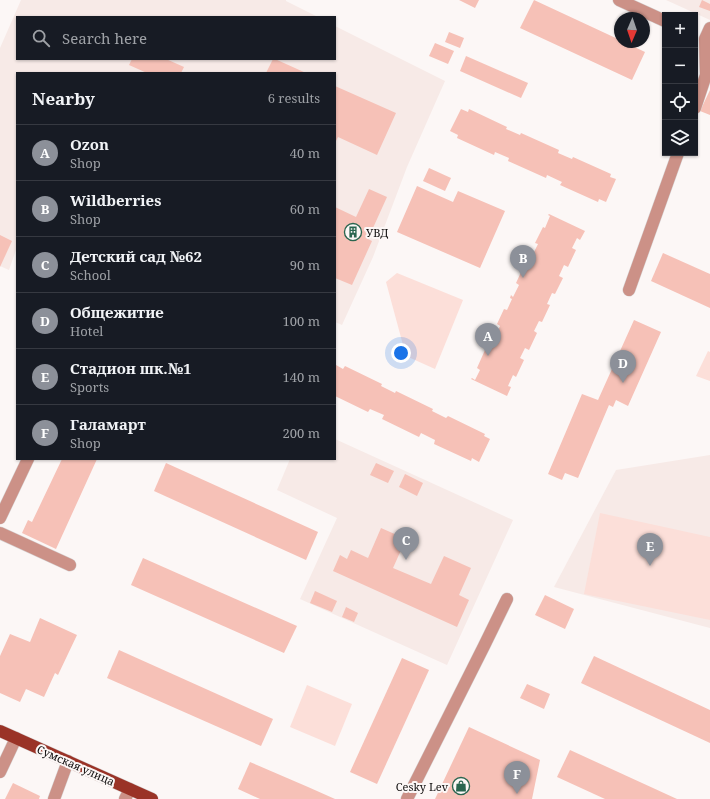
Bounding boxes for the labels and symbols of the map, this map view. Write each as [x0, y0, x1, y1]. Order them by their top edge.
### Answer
north arrow [614, 12, 650, 48]
building icon: УВД [343, 222, 363, 242]
place label: УВД [366, 225, 389, 240]
pin: B [510, 245, 536, 278]
pin: A [475, 323, 501, 356]
your location [391, 343, 411, 363]
pin: D [610, 350, 636, 383]
pin: C [393, 527, 419, 560]
pin: E [637, 533, 663, 566]
street label: Сумская улица [35, 741, 117, 789]
pin: F [504, 761, 530, 794]
shop icon: Cesky Lev [451, 776, 471, 796]
place label: Cesky Lev [396, 779, 449, 794]

